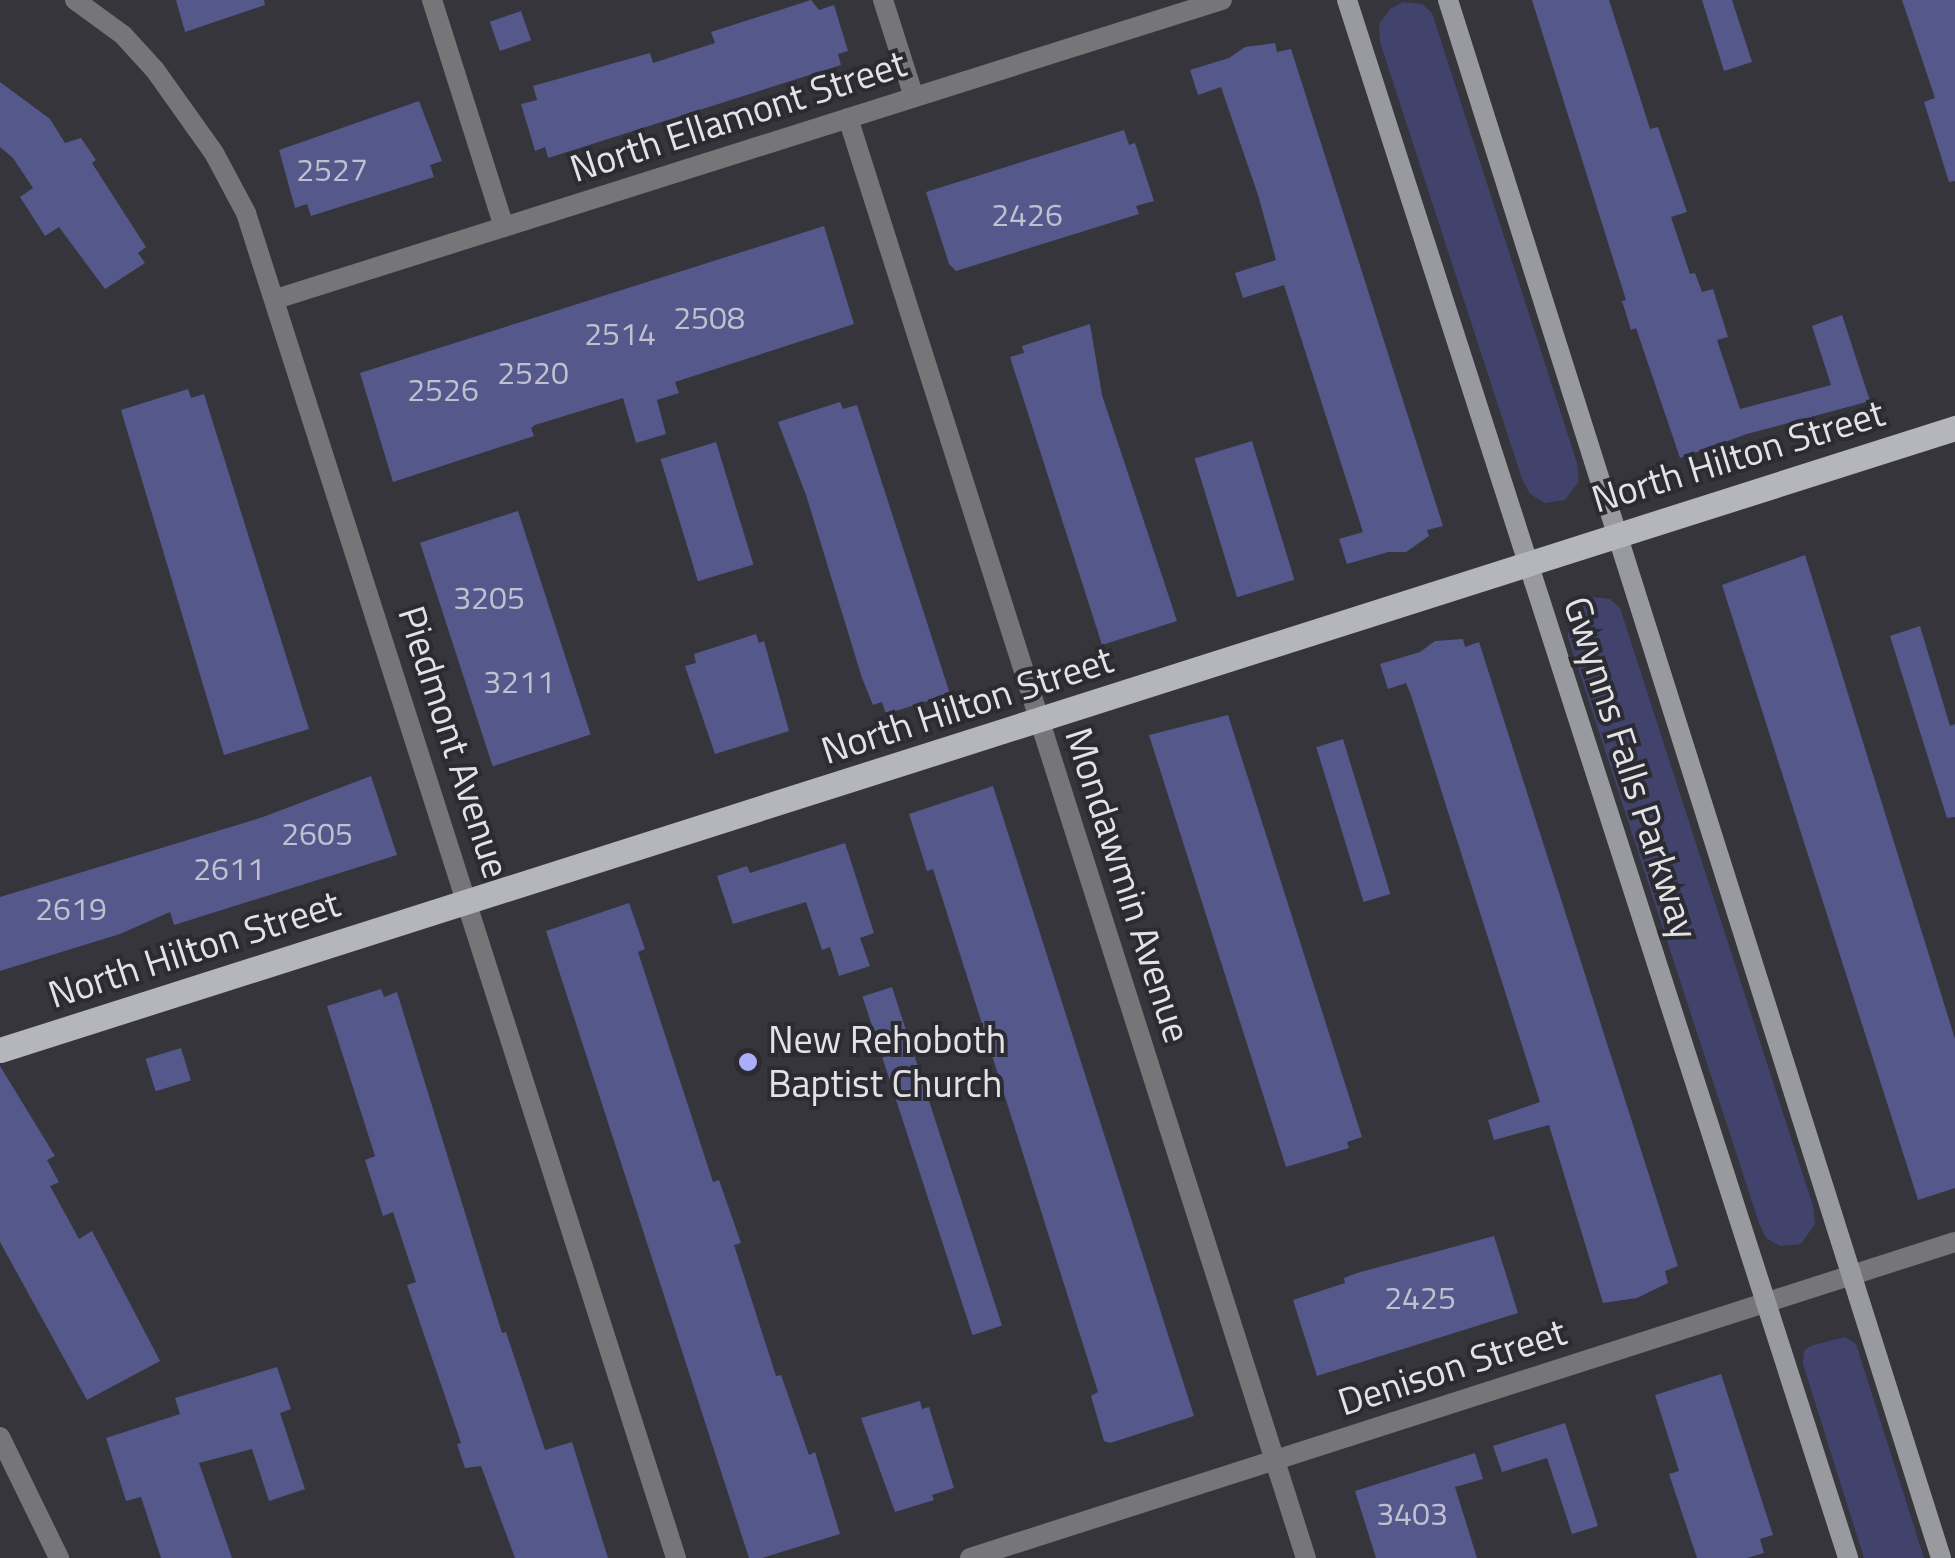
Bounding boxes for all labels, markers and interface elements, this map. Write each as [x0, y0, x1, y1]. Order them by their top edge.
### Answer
street label: North Ellamont Street [564, 40, 912, 192]
house number: 2527 [296, 150, 368, 188]
house number: 2426 [991, 195, 1063, 233]
house number: 2508 [673, 298, 745, 336]
house number: 2514 [584, 314, 656, 352]
house number: 2520 [497, 353, 569, 391]
house number: 2526 [407, 370, 479, 408]
street label: North Hilton Street [1586, 390, 1890, 522]
house number: 3205 [453, 578, 525, 616]
street label: Gwynns Falls Parkway [1554, 591, 1708, 945]
street label: Piedmont Avenue [389, 600, 519, 884]
street label: North Hilton Street [816, 636, 1118, 774]
house number: 3211 [483, 662, 555, 700]
street label: Mondawmin Avenue [1056, 722, 1200, 1048]
house number: 2605 [281, 814, 353, 852]
house number: 2611 [193, 849, 265, 887]
street label: North Hilton Street [43, 880, 345, 1018]
house number: 2619 [35, 889, 107, 927]
place label: New Rehoboth Baptist Church [768, 1017, 1006, 1106]
marker: New Rehoboth Baptist Church [737, 1051, 759, 1073]
house number: 2425 [1384, 1278, 1456, 1316]
street label: Denison Street [1332, 1309, 1572, 1425]
house number: 3403 [1376, 1494, 1448, 1532]

